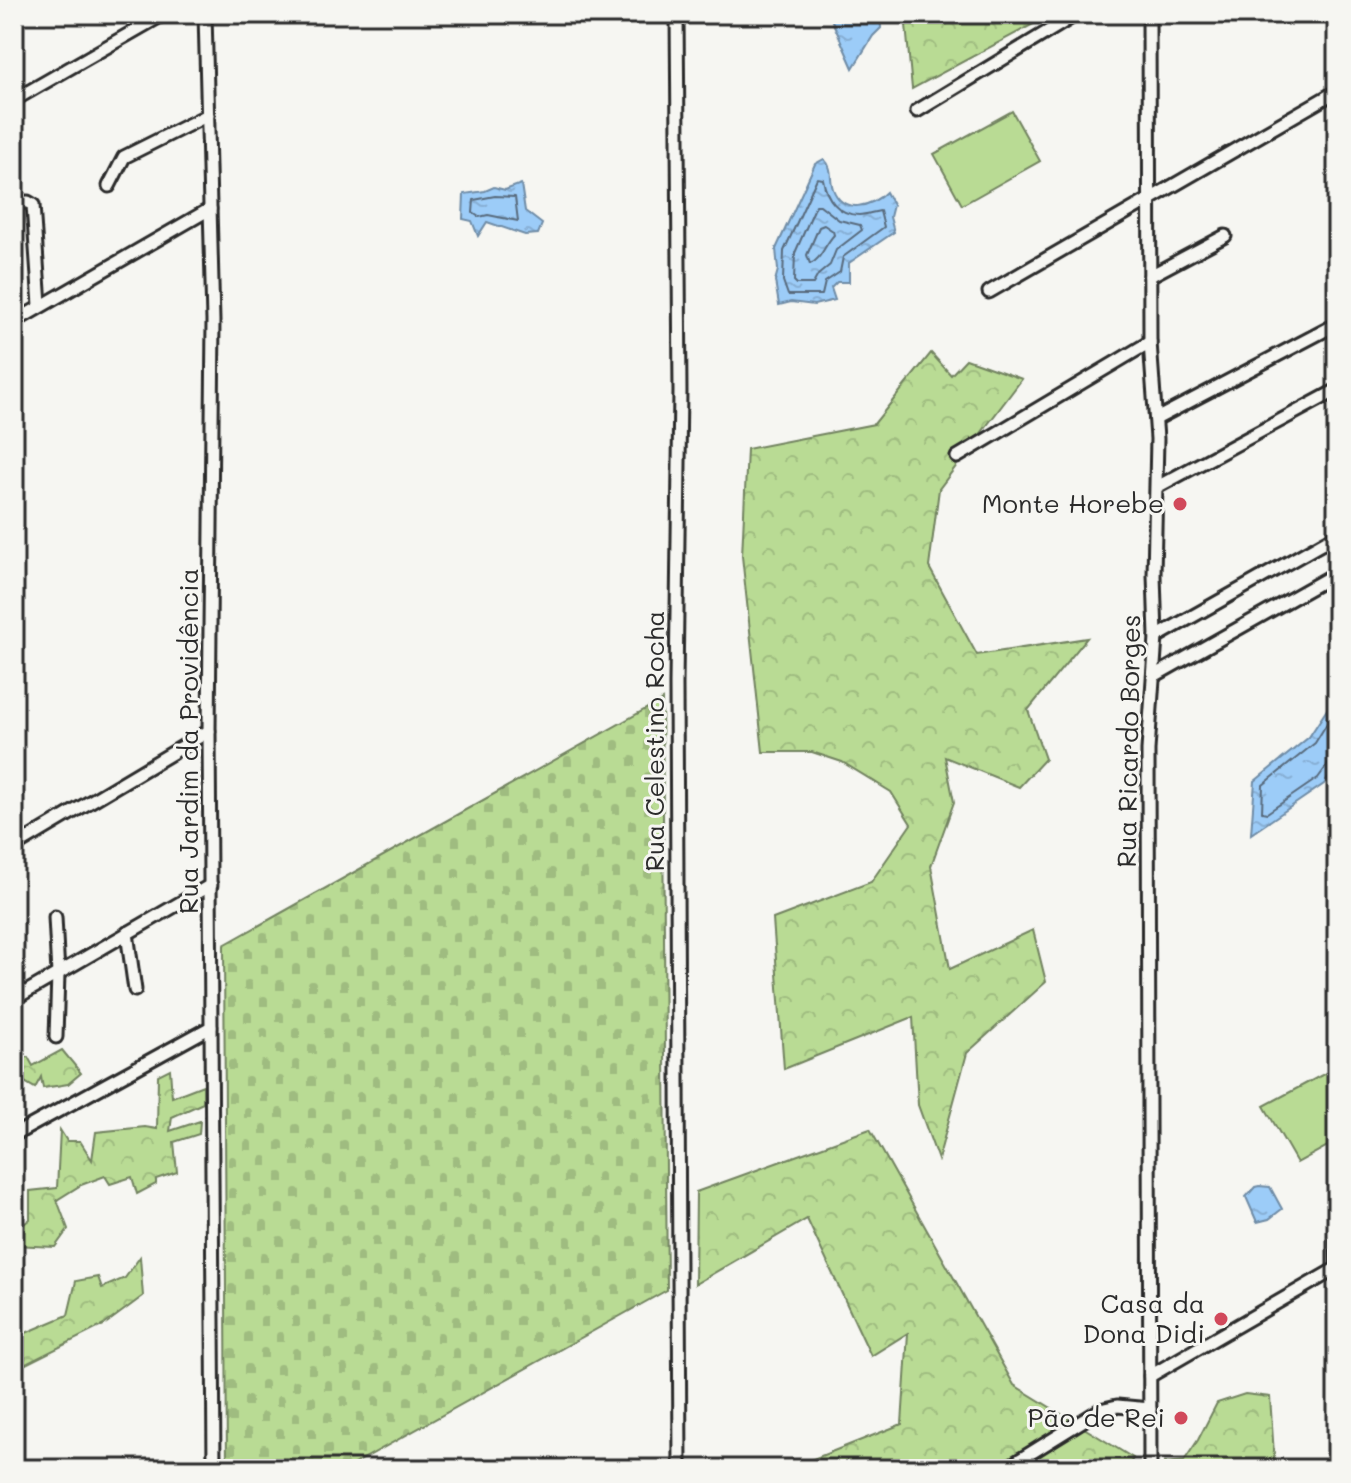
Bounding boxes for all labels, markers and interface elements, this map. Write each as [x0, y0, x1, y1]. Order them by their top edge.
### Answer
place label: Monte Horebe [982, 486, 1164, 520]
marker: Monte Horebe [1171, 495, 1189, 513]
street label: Rua Jardim da Providência [171, 568, 205, 914]
street label: Rua Celestino Rocha [637, 610, 671, 872]
street label: Rua Ricardo Borges [1109, 614, 1147, 868]
place label: Casa da Dona Didi [1083, 1286, 1205, 1350]
marker: Casa da Dona Didi [1212, 1310, 1230, 1328]
place label: Pão de Rei [1028, 1400, 1165, 1434]
marker: Pão de Rei [1172, 1409, 1190, 1427]

